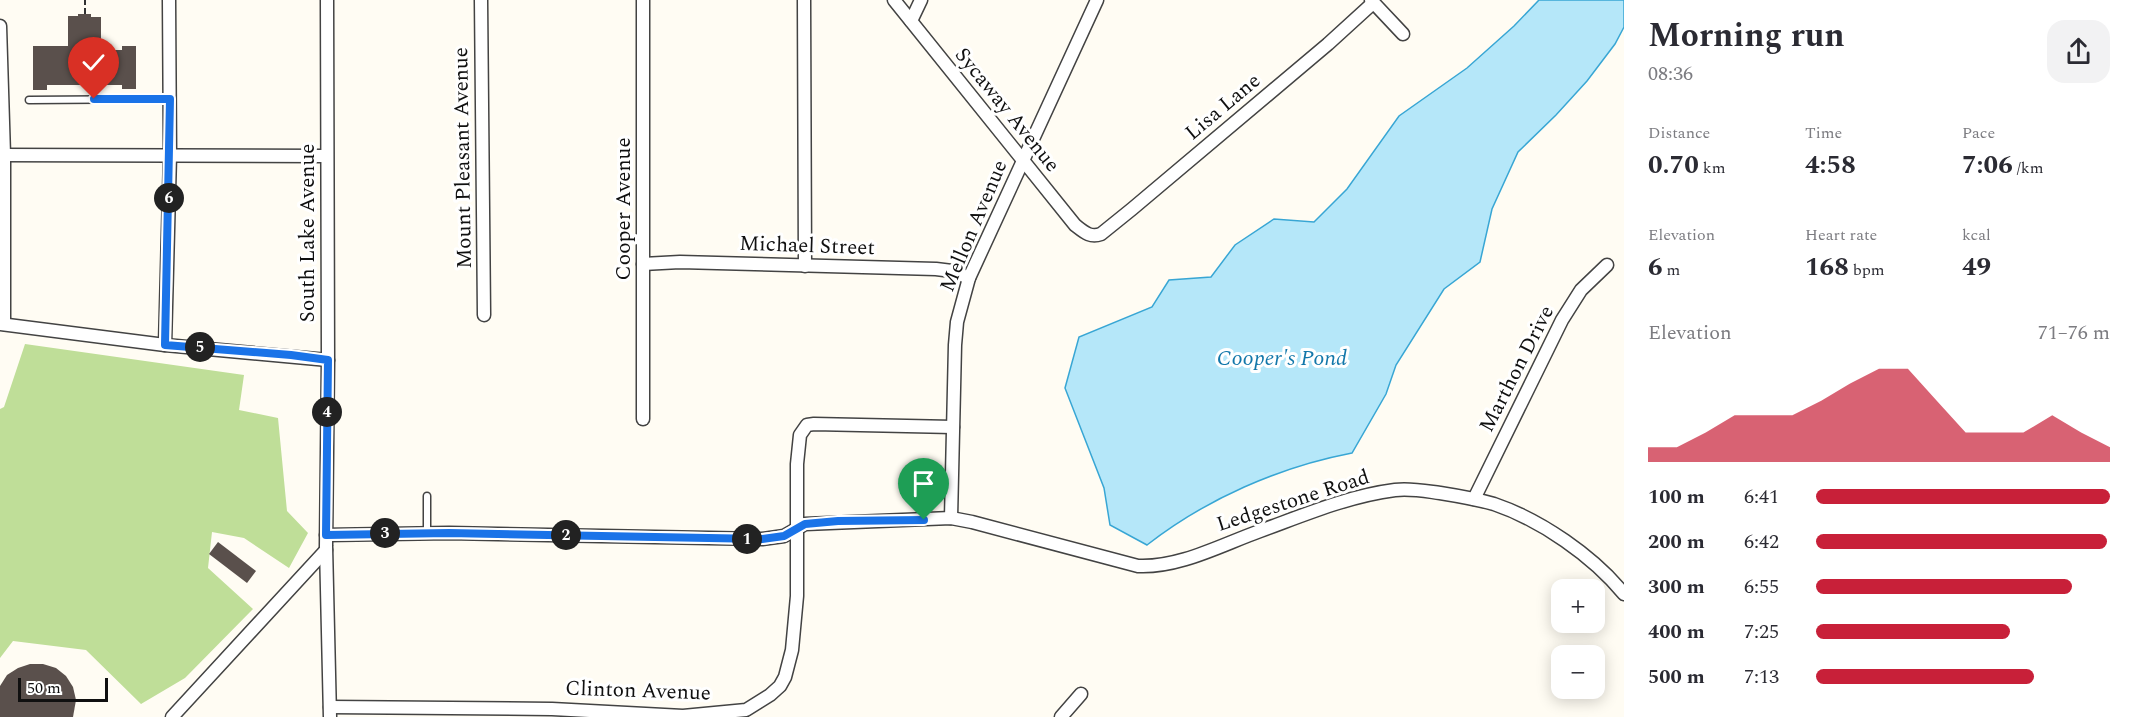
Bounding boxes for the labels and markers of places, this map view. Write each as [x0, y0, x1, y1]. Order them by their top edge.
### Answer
pin [68, 37, 119, 99]
pin: 6 [154, 183, 184, 213]
pin: 5 [185, 332, 215, 362]
pin: 4 [312, 397, 342, 427]
pin [898, 458, 949, 520]
pin: 3 [370, 518, 400, 548]
pin: 2 [551, 520, 581, 550]
pin: 1 [732, 524, 762, 554]

